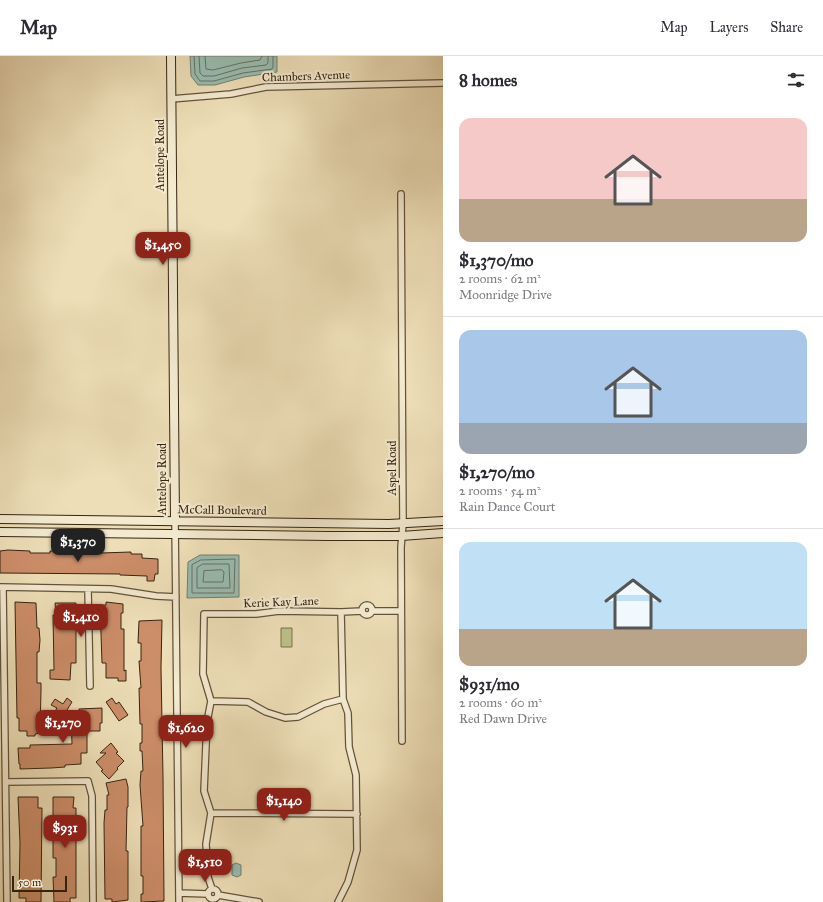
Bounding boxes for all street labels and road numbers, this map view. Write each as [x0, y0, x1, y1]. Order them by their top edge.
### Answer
street label: Chambers Avenue [262, 67, 350, 85]
street label: Antelope Road [153, 119, 167, 192]
street label: Aspel Road [385, 441, 399, 496]
street label: Antelope Road [155, 443, 169, 516]
street label: McCall Boulevard [177, 502, 267, 518]
street label: Kerie Kay Lane [243, 594, 319, 610]

